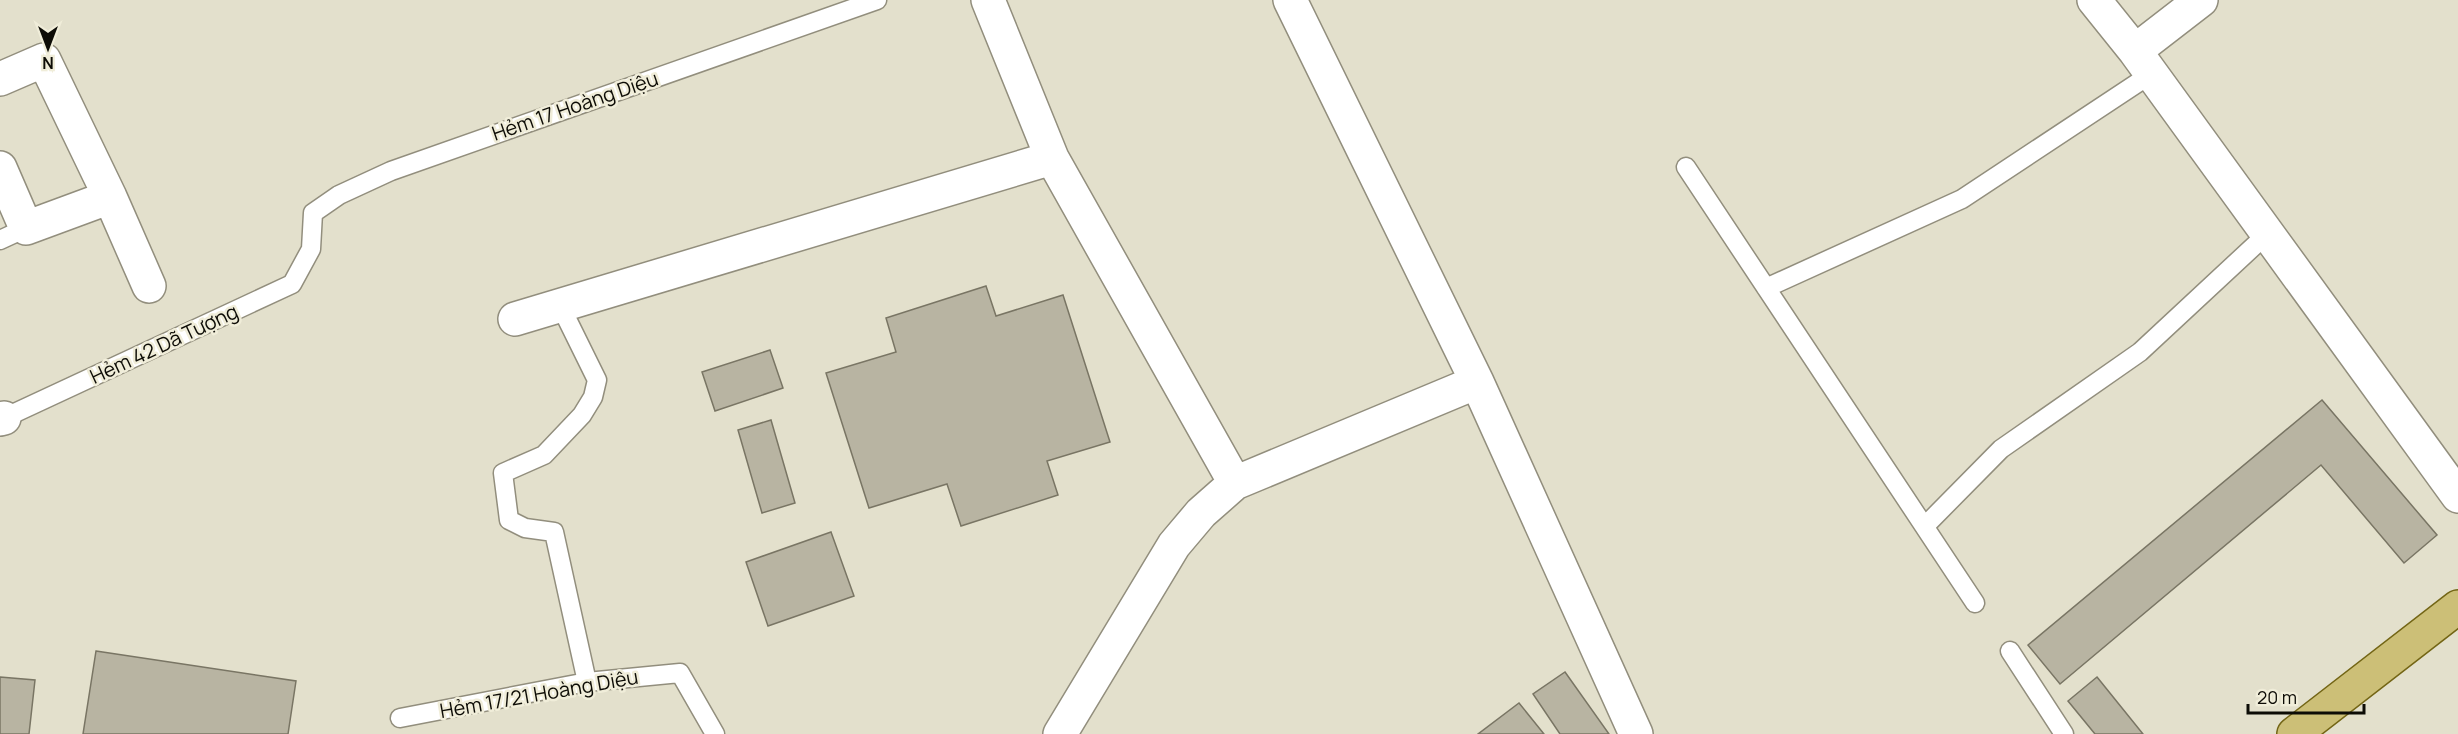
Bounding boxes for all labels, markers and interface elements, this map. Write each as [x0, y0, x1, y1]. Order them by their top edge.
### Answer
north arrow [18, 18, 78, 78]
text: N [42, 52, 54, 74]
street label: Hẻm 17 Hoàng Diệu [488, 64, 662, 147]
street label: Hẻm 42 Dã Tượng [85, 297, 242, 390]
street label: Hẻm 17/21 Hoàng Diệu [438, 663, 640, 724]
scale bar [2248, 677, 2364, 715]
text: 20 m [2257, 685, 2297, 709]

